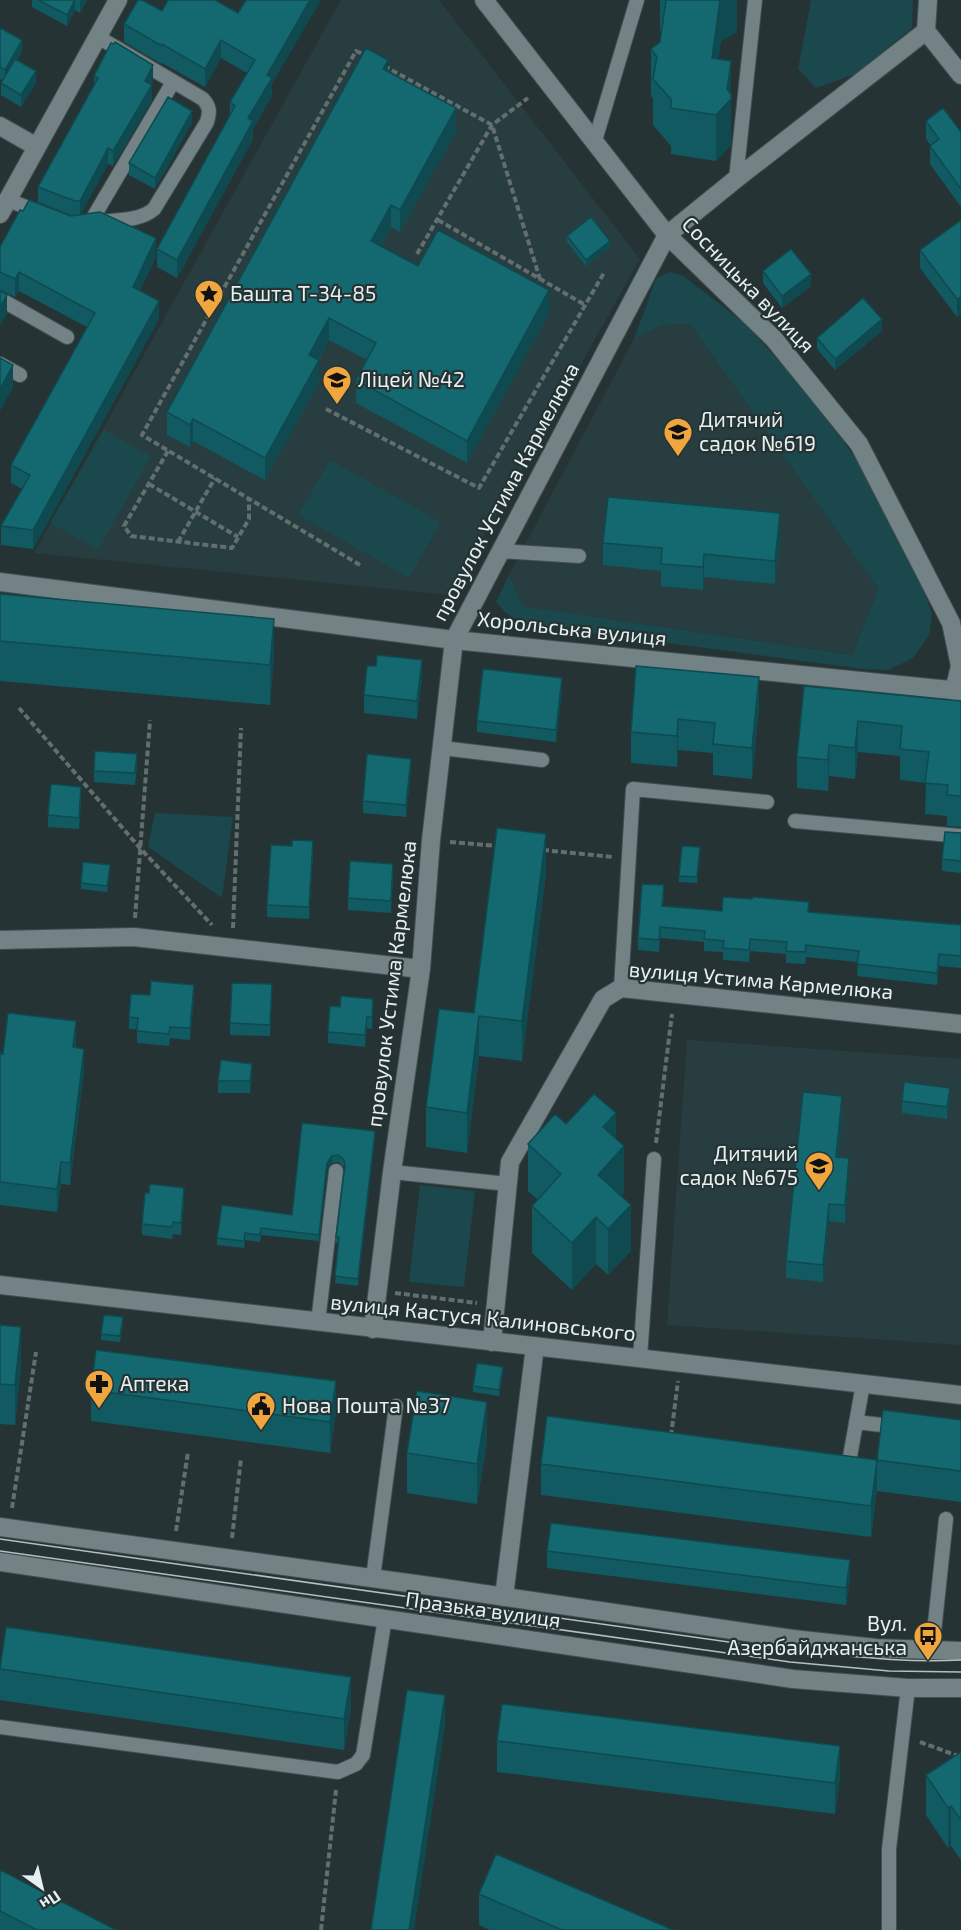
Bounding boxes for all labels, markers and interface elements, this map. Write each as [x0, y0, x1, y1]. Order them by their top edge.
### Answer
street label: Сосницька вулиця [677, 211, 820, 358]
place icon: Башта Т-34-85 [193, 278, 225, 320]
place label: Башта Т-34-85 [230, 280, 376, 305]
street label: провулок Устима Кармелюка [426, 358, 584, 625]
school or university icon: Ліцей №42 [321, 364, 353, 406]
place label: Ліцей №42 [358, 366, 465, 391]
place label: Дитячий садок №619 [699, 406, 816, 455]
school or university icon: Дитячий садок №619 [662, 416, 694, 458]
street label: Хорольська вулиця [476, 605, 668, 651]
street label: провулок Устима Кармелюка [361, 839, 421, 1129]
street label: вулиця Устима Кармелюка [628, 955, 894, 1005]
place label: Дитячий садок №675 [679, 1140, 798, 1189]
school or university icon: Дитячий садок №675 [803, 1150, 835, 1192]
street label: вулиця Кастуся Калиновського [329, 1288, 637, 1346]
pharmacy icon: Аптека [83, 1368, 115, 1410]
place label: Аптека [120, 1370, 189, 1395]
public building icon: Нова Пошта №37 [245, 1390, 277, 1432]
place label: Нова Пошта №37 [282, 1392, 451, 1417]
street label: Празька вулиця [404, 1585, 563, 1633]
place label: Вул. Азербайджанська [727, 1610, 907, 1659]
bus stop icon: Вул. Азербайджанська [912, 1620, 944, 1662]
north arrow [12, 1858, 72, 1918]
text: Пн [37, 1887, 65, 1915]

